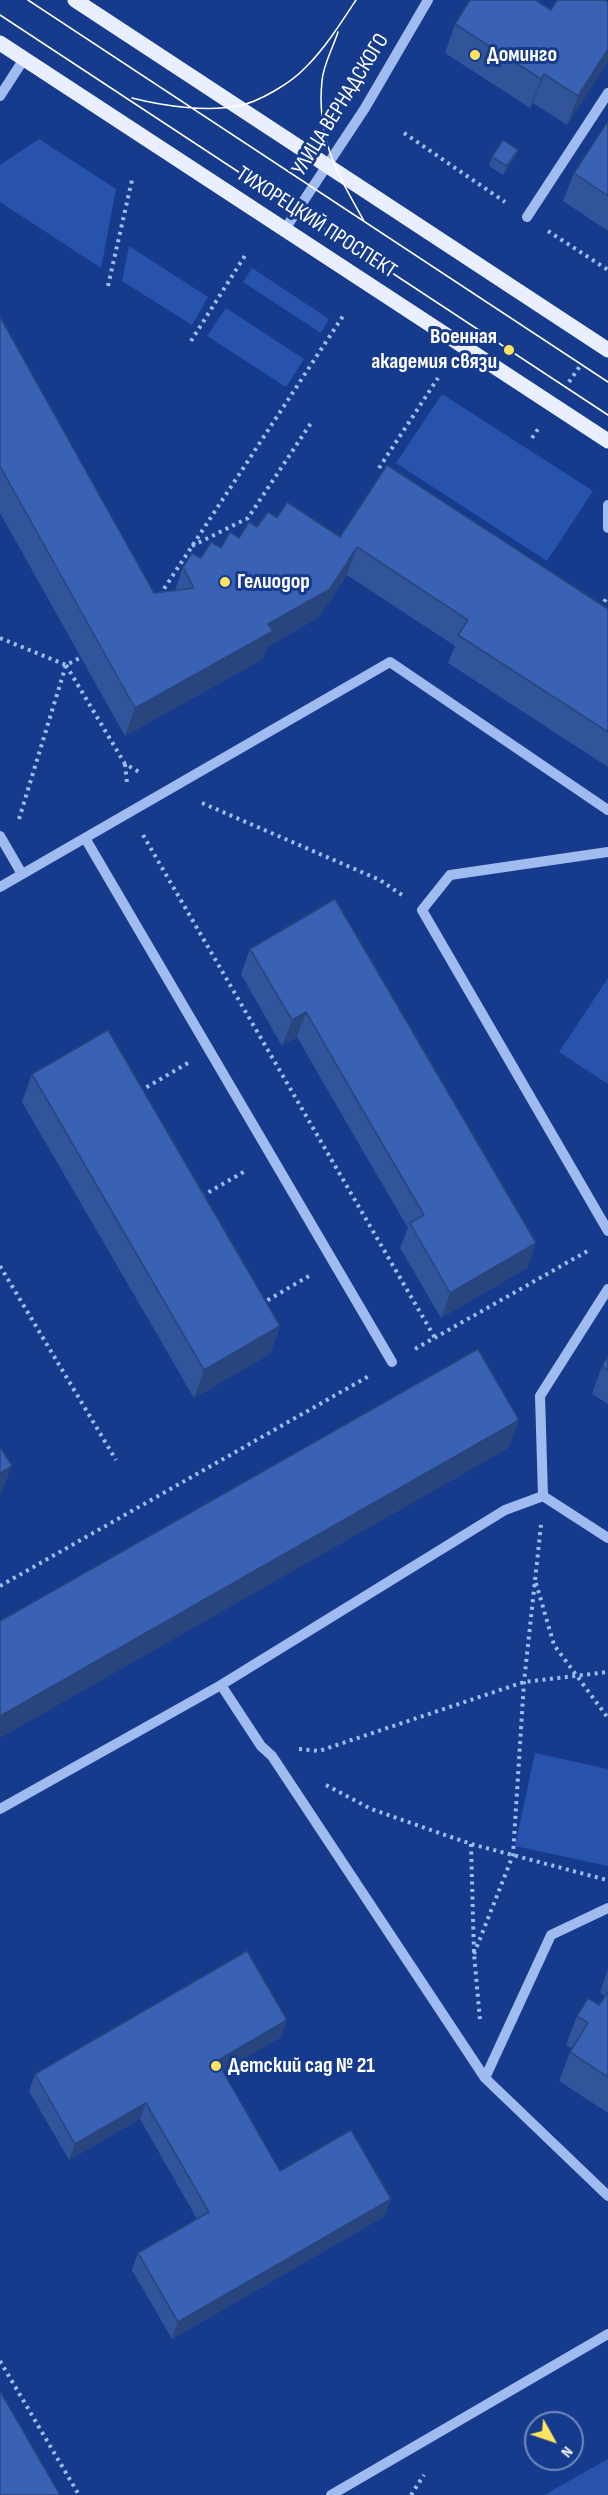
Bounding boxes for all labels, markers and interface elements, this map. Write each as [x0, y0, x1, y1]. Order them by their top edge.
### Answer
street label: УЛИЦА ВЕРНАДСКОГО [287, 29, 395, 181]
place label: Доминго [487, 42, 557, 68]
marker: Доминго [468, 48, 482, 62]
street label: ТИХОРЕЦКИЙ ПРОСПЕКТ [231, 161, 401, 285]
place label: Военная академия связи [371, 324, 497, 376]
marker: Военная академия связи [502, 343, 516, 357]
place label: Гелиодор [237, 569, 310, 595]
marker: Гелиодор [218, 575, 232, 589]
place label: Детский сад № 21 [228, 2053, 375, 2079]
marker: Детский сад № 21 [209, 2059, 223, 2073]
north arrow [524, 2411, 584, 2471]
text: N [557, 2442, 577, 2461]

